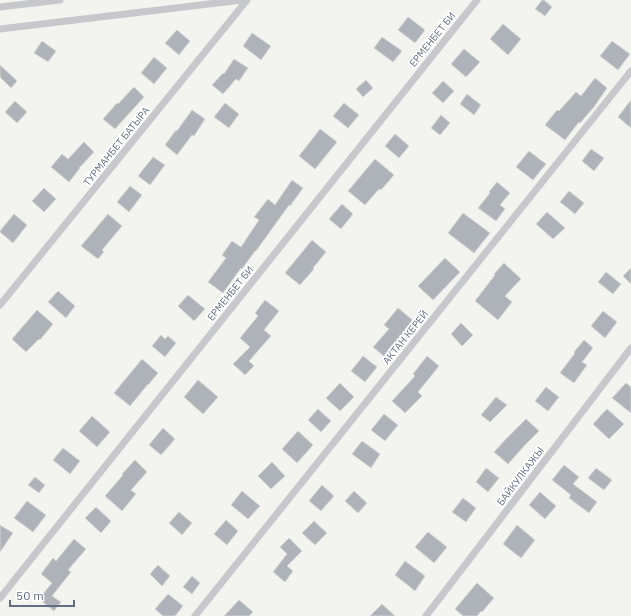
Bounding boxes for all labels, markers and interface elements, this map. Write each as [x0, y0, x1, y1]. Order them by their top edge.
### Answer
street label: ЕРМЕНБЕТ БИ [406, 9, 458, 69]
street label: ТУРМАНБЕТ БАТЫРА [80, 104, 153, 189]
street label: ЕРМЕНБЕТ БИ [204, 263, 256, 323]
street label: АКТАН КЕРЕЙ [380, 308, 431, 367]
street label: БАЙКУЛКАЖЫ [494, 444, 547, 508]
scale bar [10, 582, 74, 608]
text: 50 m [16, 588, 44, 603]

